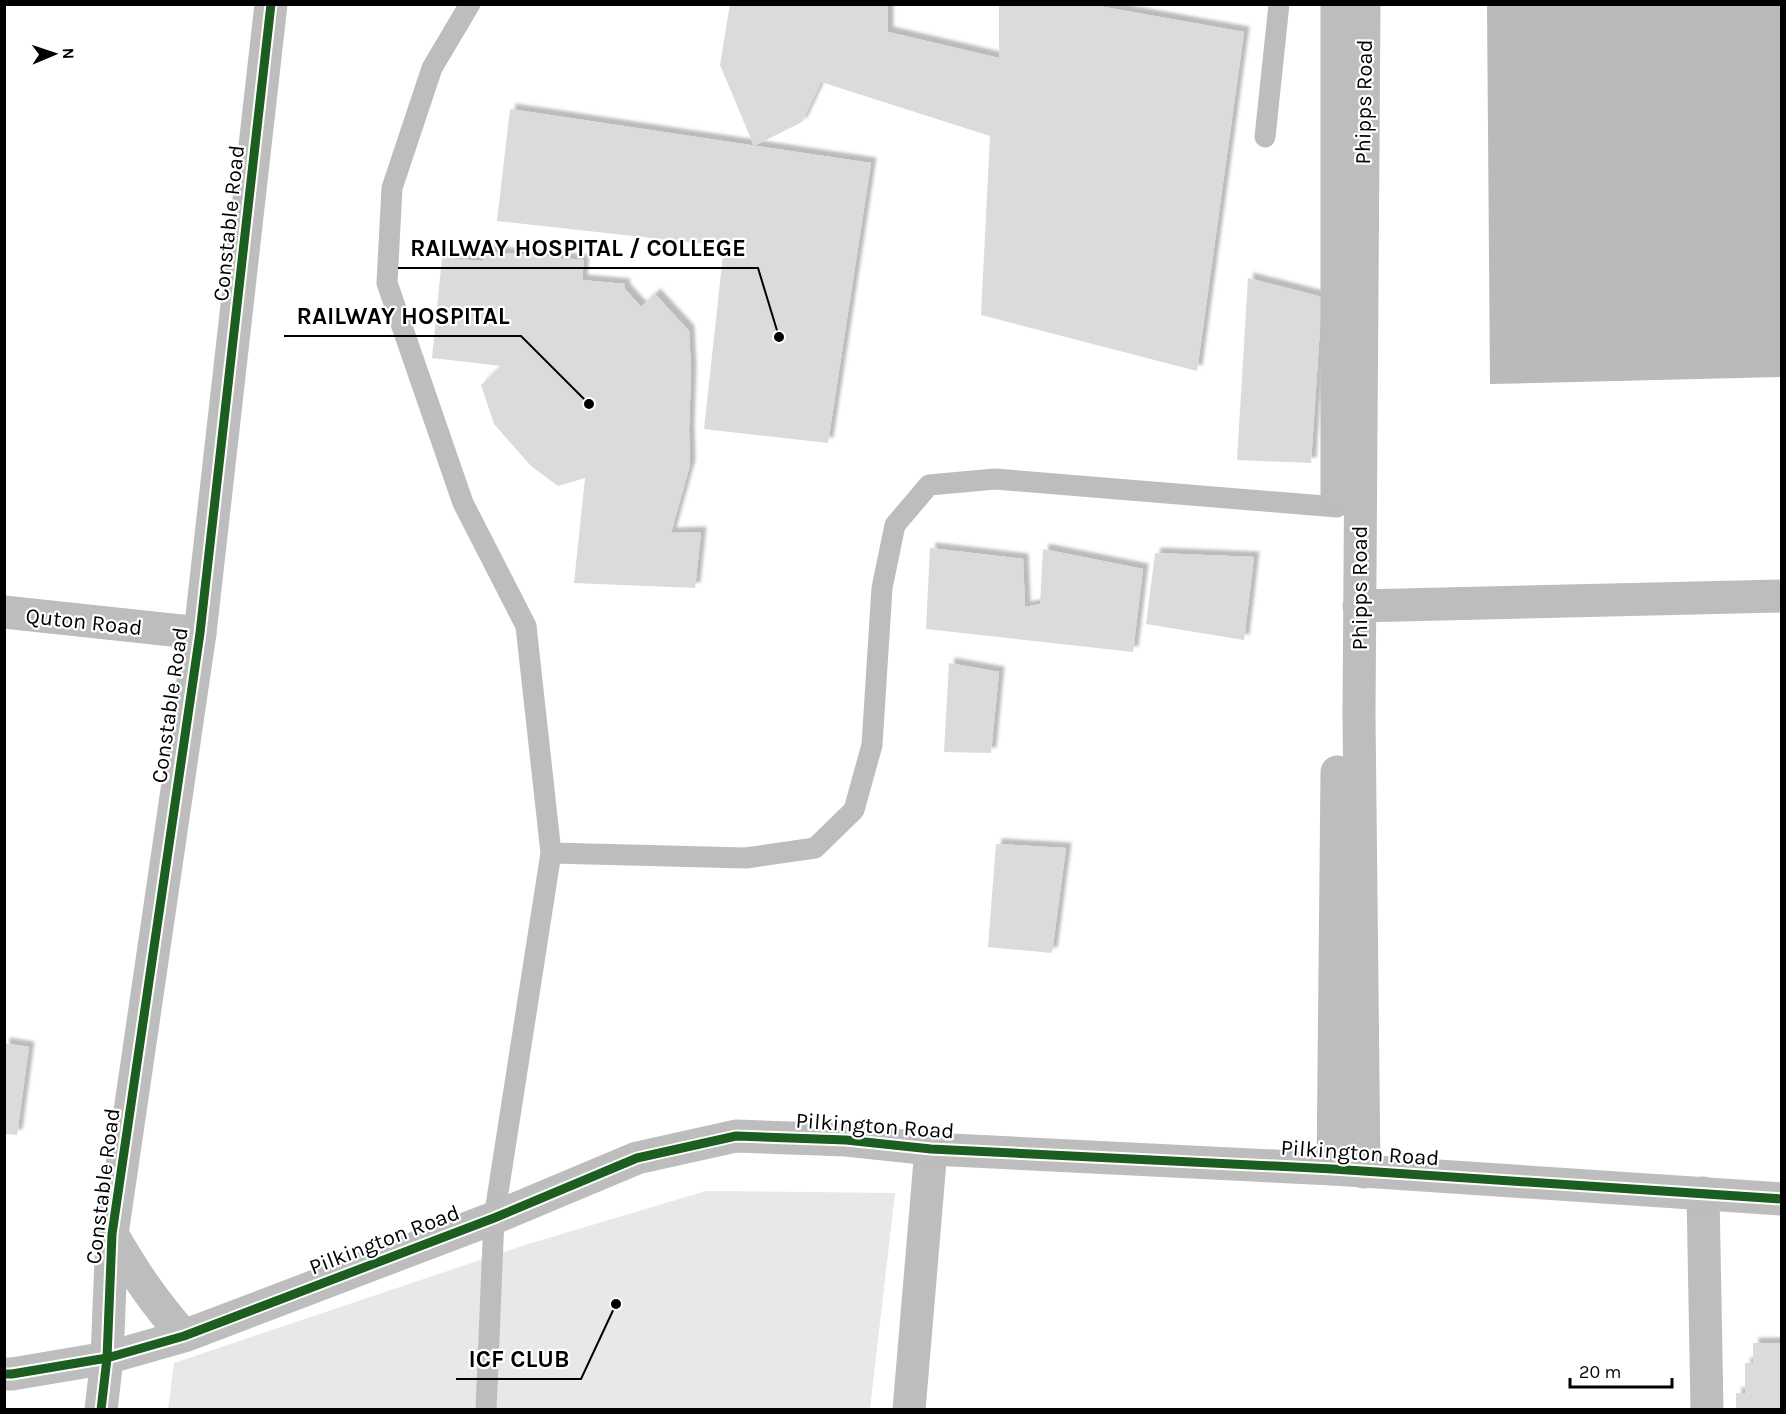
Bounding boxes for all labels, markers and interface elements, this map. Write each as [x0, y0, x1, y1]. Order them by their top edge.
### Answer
north arrow [24, 24, 84, 84]
street label: Phipps Road [1350, 39, 1378, 165]
text: N [59, 47, 78, 60]
street label: Constable Road [208, 144, 250, 303]
callout: RAILWAY HOSPITAL / COLLEGE [398, 226, 758, 268]
text: RAILWAY HOSPITAL / COLLEGE [410, 234, 746, 262]
callout: RAILWAY HOSPITAL [284, 294, 521, 336]
text: RAILWAY HOSPITAL [296, 302, 510, 330]
street label: Phipps Road [1347, 525, 1373, 651]
street label: Quton Road [24, 603, 143, 641]
street label: Constable Road [146, 626, 194, 785]
street label: Constable Road [81, 1107, 125, 1266]
street label: Pilkington Road [795, 1107, 955, 1145]
street label: Pilkington Road [1280, 1134, 1440, 1172]
street label: Pilkington Road [305, 1199, 463, 1281]
callout: ICF CLUB [456, 1337, 581, 1379]
text: ICF CLUB [469, 1345, 569, 1373]
scale bar [1570, 1351, 1672, 1389]
text: 20 m [1579, 1361, 1621, 1383]

